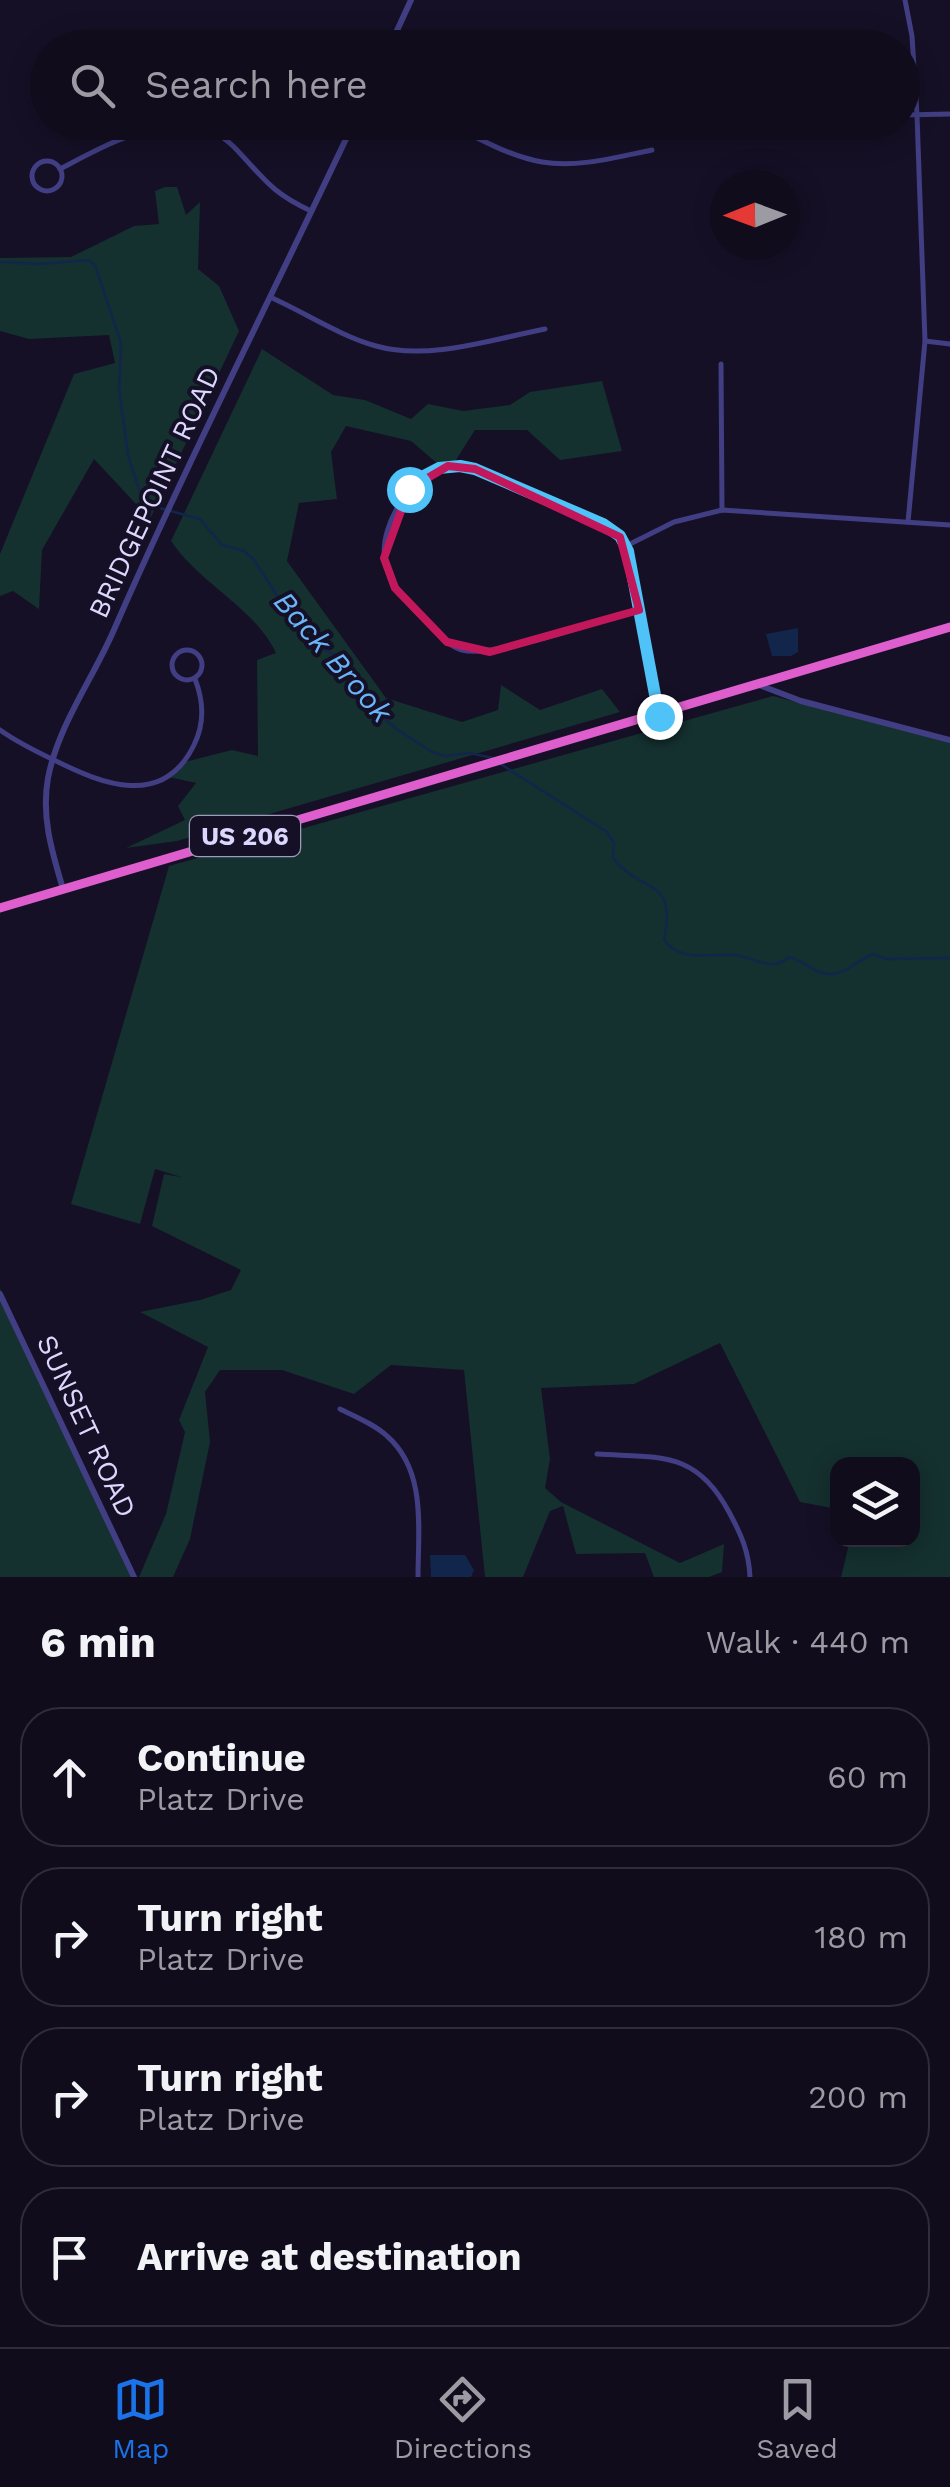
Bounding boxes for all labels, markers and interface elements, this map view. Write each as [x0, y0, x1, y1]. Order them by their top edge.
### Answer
search box [30, 30, 920, 140]
icon: search [65, 58, 120, 113]
text: Search here [145, 63, 368, 107]
north arrow [710, 170, 800, 260]
street label: BRIDGEPOINT ROAD [82, 361, 227, 623]
route start [387, 467, 433, 513]
water label: Back Brook [267, 584, 401, 731]
route end [637, 694, 683, 740]
road number: US 206 [190, 816, 300, 856]
street label: SUNSET ROAD [30, 1330, 143, 1523]
map controls [830, 1457, 920, 1547]
button: layers [830, 1457, 920, 1547]
text: 6 min [40, 1618, 156, 1667]
text: Walk · 440 m [706, 1623, 910, 1661]
text: Continue [137, 1736, 306, 1780]
icon: ahead [42, 1750, 97, 1805]
text: 60 m [827, 1758, 908, 1796]
text: Platz Drive [137, 1780, 305, 1818]
text: Turn right [137, 1896, 323, 1940]
icon: right [42, 1910, 97, 1965]
text: 180 m [814, 1918, 908, 1956]
text: Platz Drive [137, 1940, 305, 1978]
text: Turn right [137, 2056, 323, 2100]
icon: right [42, 2070, 97, 2125]
text: 200 m [808, 2078, 908, 2116]
text: Platz Drive [137, 2100, 305, 2138]
icon: arrive [42, 2230, 97, 2285]
text: Arrive at destination [137, 2235, 522, 2279]
tab: Map [112, 2372, 169, 2465]
tab: Directions [394, 2372, 532, 2465]
tab: Saved [756, 2372, 838, 2465]

